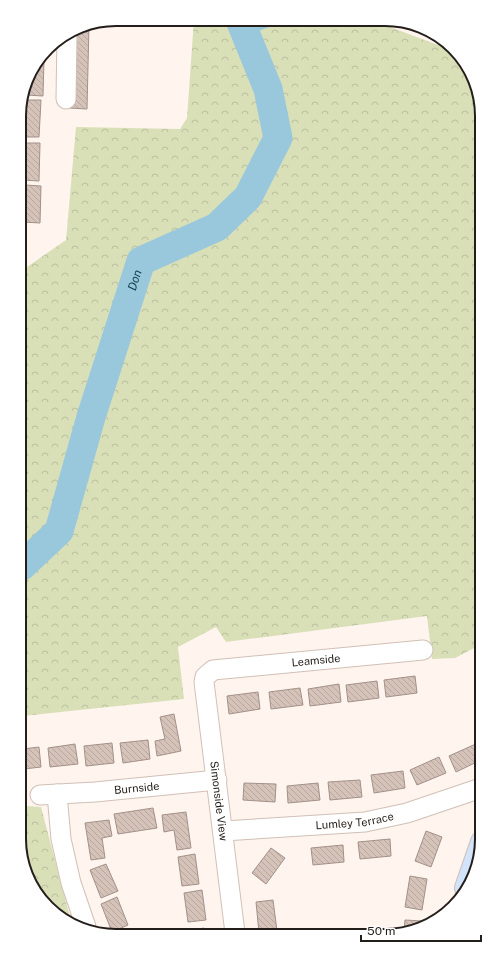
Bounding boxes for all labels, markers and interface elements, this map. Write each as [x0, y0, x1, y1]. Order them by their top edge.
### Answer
water label: Don [125, 268, 145, 292]
street label: Leamside [291, 652, 341, 668]
street label: Simonside View [208, 760, 230, 842]
street label: Burnside [113, 780, 160, 796]
street label: Lumley Terrace [315, 810, 395, 831]
scale bar [361, 917, 481, 943]
text: 50 m [367, 924, 395, 938]

